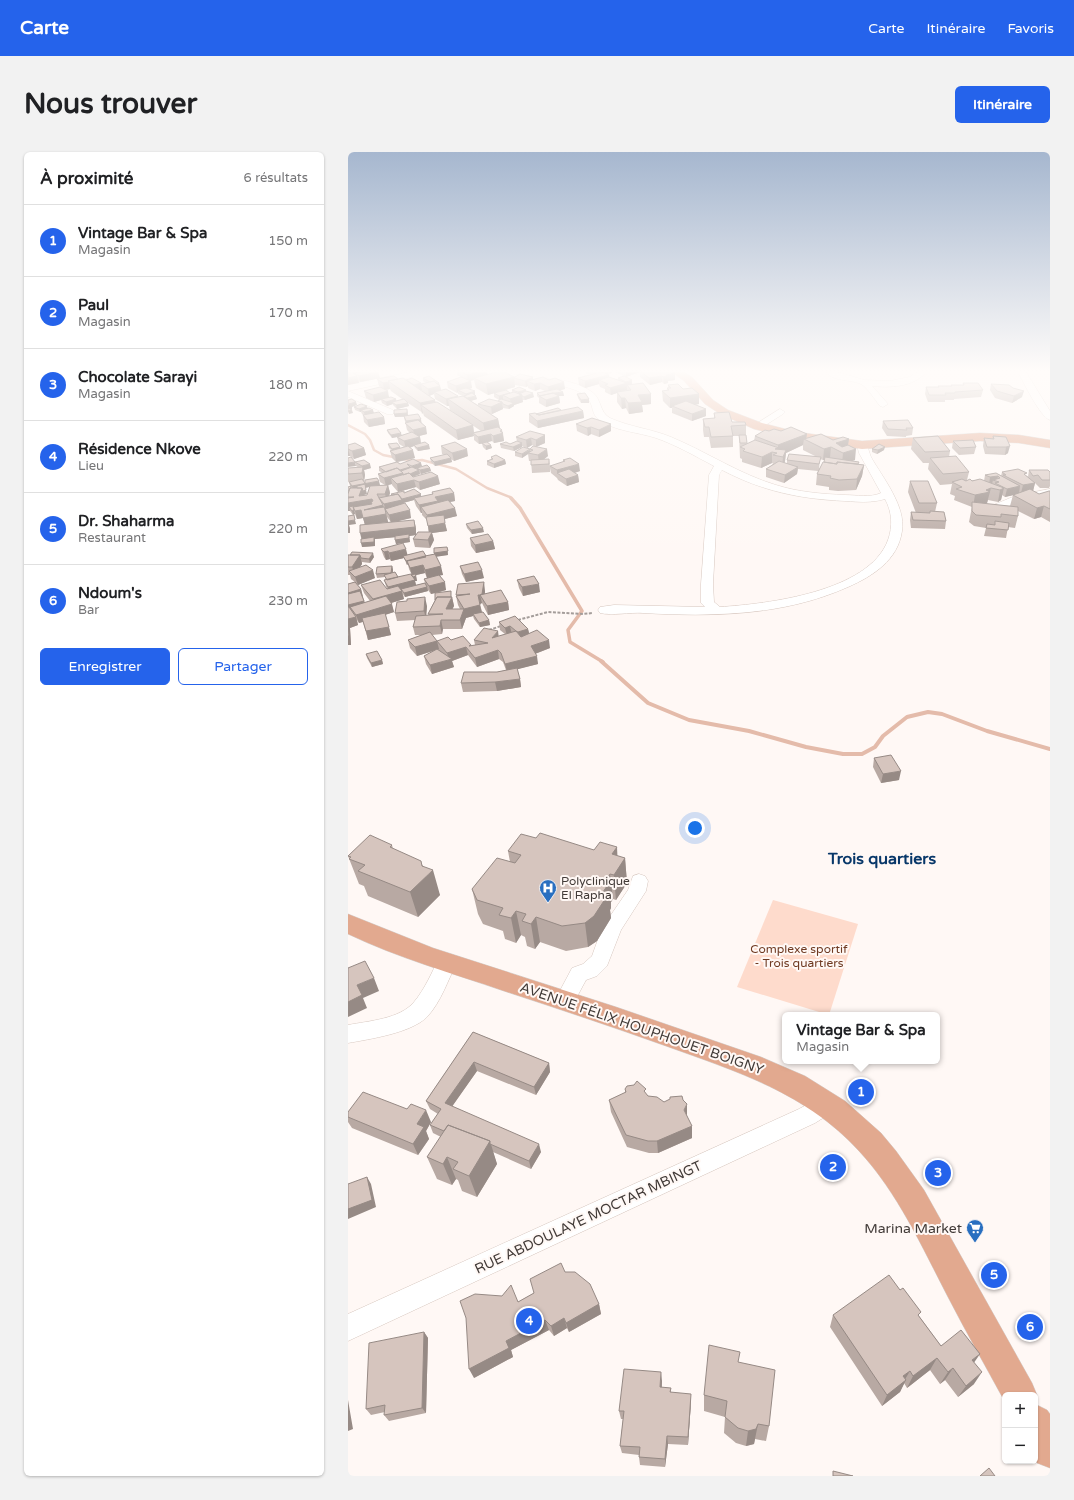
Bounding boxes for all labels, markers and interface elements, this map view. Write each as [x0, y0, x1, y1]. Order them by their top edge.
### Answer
text: Carte [20, 17, 69, 39]
text: Carte [868, 20, 904, 37]
text: Itinéraire [926, 20, 985, 37]
text: Favoris [1007, 20, 1054, 37]
button: Itinéraire [955, 86, 1050, 123]
text: Nous trouver [24, 87, 197, 121]
text: À proximité [40, 168, 133, 189]
text: 6 résultats [244, 170, 308, 186]
text: Vintage Bar & Spa [78, 224, 207, 242]
text: 1 [49, 233, 57, 249]
text: 150 m [268, 233, 308, 249]
text: Magasin [78, 242, 131, 258]
text: Paul [78, 296, 109, 314]
text: 2 [49, 305, 57, 321]
text: 170 m [268, 305, 308, 321]
text: Magasin [78, 314, 131, 330]
text: Chocolate Sarayi [78, 368, 197, 386]
text: 3 [49, 377, 57, 393]
text: 180 m [268, 377, 308, 393]
text: Magasin [78, 386, 131, 402]
text: Résidence Nkove [78, 440, 201, 458]
text: 4 [49, 449, 57, 465]
text: 220 m [268, 449, 308, 465]
text: Lieu [78, 458, 104, 474]
text: Dr. Shaharma [78, 512, 174, 530]
text: 5 [49, 521, 57, 537]
text: 220 m [268, 521, 308, 537]
text: Restaurant [78, 530, 146, 546]
text: Ndoum's [78, 584, 142, 602]
text: 6 [49, 593, 57, 609]
text: 230 m [268, 593, 308, 609]
text: Bar [78, 602, 99, 618]
button: Enregistrer [40, 648, 170, 685]
button: Partager [178, 648, 308, 685]
your location [685, 818, 705, 838]
district label: Trois quartiers [827, 849, 936, 869]
place label: Polyclinique El Rapha [561, 874, 630, 902]
hospital icon: Polyclinique El Rapha [538, 878, 558, 903]
park label: Complexe sportif - Trois quartiers [750, 942, 848, 970]
street label: AVENUE FÉLIX HOUPHOUET BOIGNY [518, 979, 766, 1078]
popup [782, 1012, 940, 1064]
text: Vintage Bar & Spa [796, 1021, 926, 1039]
text: Magasin [796, 1039, 849, 1055]
pin: 1 [848, 1077, 874, 1107]
pin: 2 [820, 1152, 846, 1182]
street label: RUE ABDOULAYE MOCTAR MBINGT [472, 1157, 705, 1278]
pin: 3 [925, 1158, 951, 1188]
supermarket icon: Marina Market [965, 1218, 985, 1243]
place label: Marina Market [864, 1220, 963, 1237]
pin: 5 [981, 1260, 1007, 1290]
pin: 4 [516, 1306, 542, 1336]
pin: 6 [1017, 1312, 1043, 1342]
map controls [1002, 1392, 1038, 1464]
button: + [1002, 1392, 1038, 1428]
button: − [1002, 1428, 1038, 1464]

